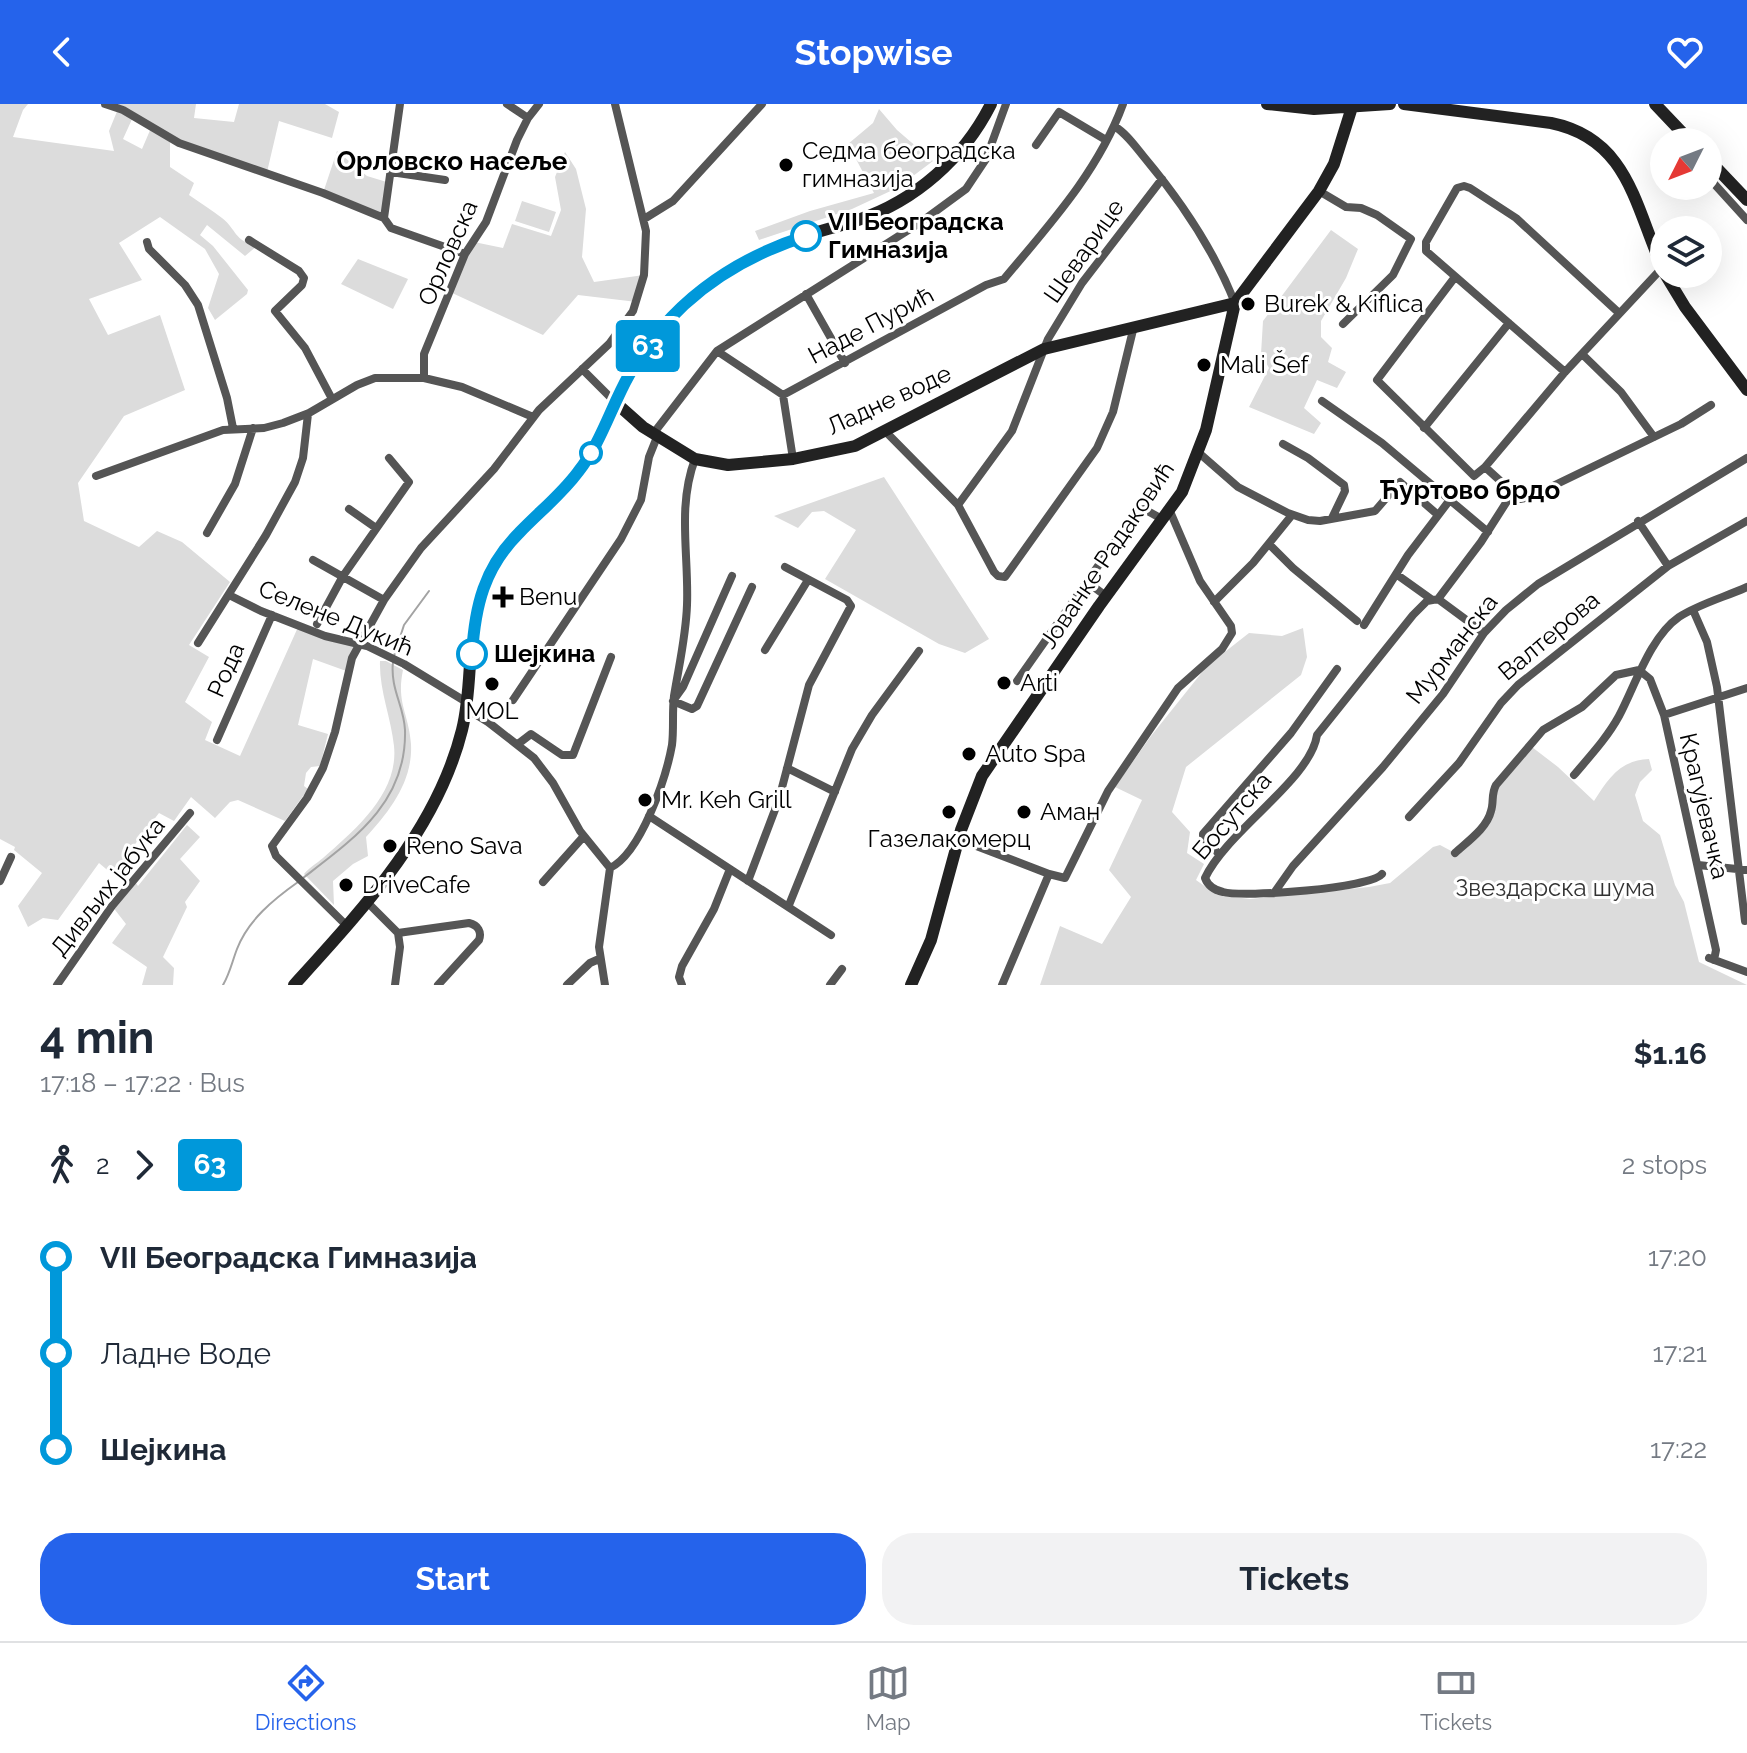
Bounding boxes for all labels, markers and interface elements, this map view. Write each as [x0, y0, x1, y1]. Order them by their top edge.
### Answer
icon: back [40, 30, 84, 74]
icon: heart [1663, 30, 1707, 74]
text: Stopwise [795, 31, 952, 73]
north arrow [1650, 128, 1722, 200]
map controls [1650, 128, 1722, 288]
place label: Седма београдска гимназија [802, 136, 1016, 193]
district label: Орловско насеље [337, 146, 568, 176]
marker: Седма београдска гимназија [777, 156, 795, 174]
street label: Шеварице [1037, 193, 1130, 308]
street label: Орловска [411, 196, 484, 310]
place label: VII Београдска Гимназија [828, 207, 1004, 264]
button: layers [1650, 216, 1722, 288]
marker: VII Београдска Гимназија [791, 221, 821, 251]
street label: Наде Пурић [803, 279, 939, 370]
place label: Burek & Kiflica [1264, 289, 1423, 318]
marker: Burek & Kiflica [1239, 295, 1257, 313]
line badge: 63 [612, 320, 684, 372]
text: 63 [632, 329, 664, 362]
place label: Mali Šef [1220, 349, 1309, 379]
marker: Mali Šef [1195, 356, 1213, 374]
street label: Ладне воде [822, 358, 956, 441]
unlabelled marker [580, 442, 602, 464]
street label: Јованке Радаковић [1033, 456, 1180, 654]
district label: Ћуртово брдо [1380, 475, 1560, 505]
street label: Селене Дукић [255, 573, 418, 662]
place label: Benu [519, 582, 577, 611]
street label: Валтерова [1492, 585, 1605, 686]
marker: Benu [494, 588, 512, 606]
street label: Мурманска [1400, 588, 1503, 709]
street label: Рода [201, 638, 250, 701]
marker: Шејкина [457, 639, 487, 669]
place label: Шејкина [494, 639, 595, 668]
place label: Arti [1020, 668, 1058, 697]
marker: Arti [995, 674, 1013, 692]
marker: MOL [483, 675, 501, 693]
place label: MOL [465, 696, 519, 725]
street label: Крагујевачка [1674, 730, 1735, 882]
place label: Auto Spa [985, 739, 1086, 768]
marker: Auto Spa [960, 745, 978, 763]
street label: Босутска [1186, 766, 1277, 865]
place label: Mr. Keh Grill [661, 785, 792, 814]
marker: Mr. Keh Grill [636, 791, 654, 809]
place label: Аман [1040, 797, 1100, 826]
marker: Газелакомерц [940, 803, 958, 821]
marker: Аман [1015, 803, 1033, 821]
street label: Дивљих јабука [44, 812, 171, 962]
place label: Газелакомерц [867, 824, 1031, 853]
place label: Reno Sava [406, 831, 523, 860]
marker: Reno Sava [381, 837, 399, 855]
place label: DriveCafe [362, 870, 470, 899]
park label: Звездарска шума [1455, 873, 1655, 902]
marker: DriveCafe [337, 876, 355, 894]
text: 4 min [40, 1012, 154, 1063]
text: $1.16 [1633, 1036, 1707, 1071]
text: 17:18 – 17:22 · Bus [40, 1068, 245, 1098]
icon: walk [40, 1143, 84, 1187]
icon: forward [122, 1143, 166, 1187]
text: 63 [194, 1148, 226, 1181]
text: 2 [96, 1150, 110, 1180]
text: 2 stops [1622, 1150, 1707, 1180]
text: VII Београдска Гимназија [100, 1240, 477, 1275]
text: 17:20 [1648, 1242, 1707, 1272]
text: Ладне Воде [100, 1336, 271, 1371]
text: 17:21 [1653, 1338, 1707, 1368]
text: Шејкина [100, 1432, 226, 1467]
text: 17:22 [1650, 1434, 1707, 1464]
button: Start [40, 1533, 866, 1625]
button: Tickets [882, 1533, 1707, 1625]
tab: Directions [255, 1661, 356, 1735]
tab: Map [866, 1661, 911, 1735]
tab: Tickets [1420, 1661, 1492, 1735]

